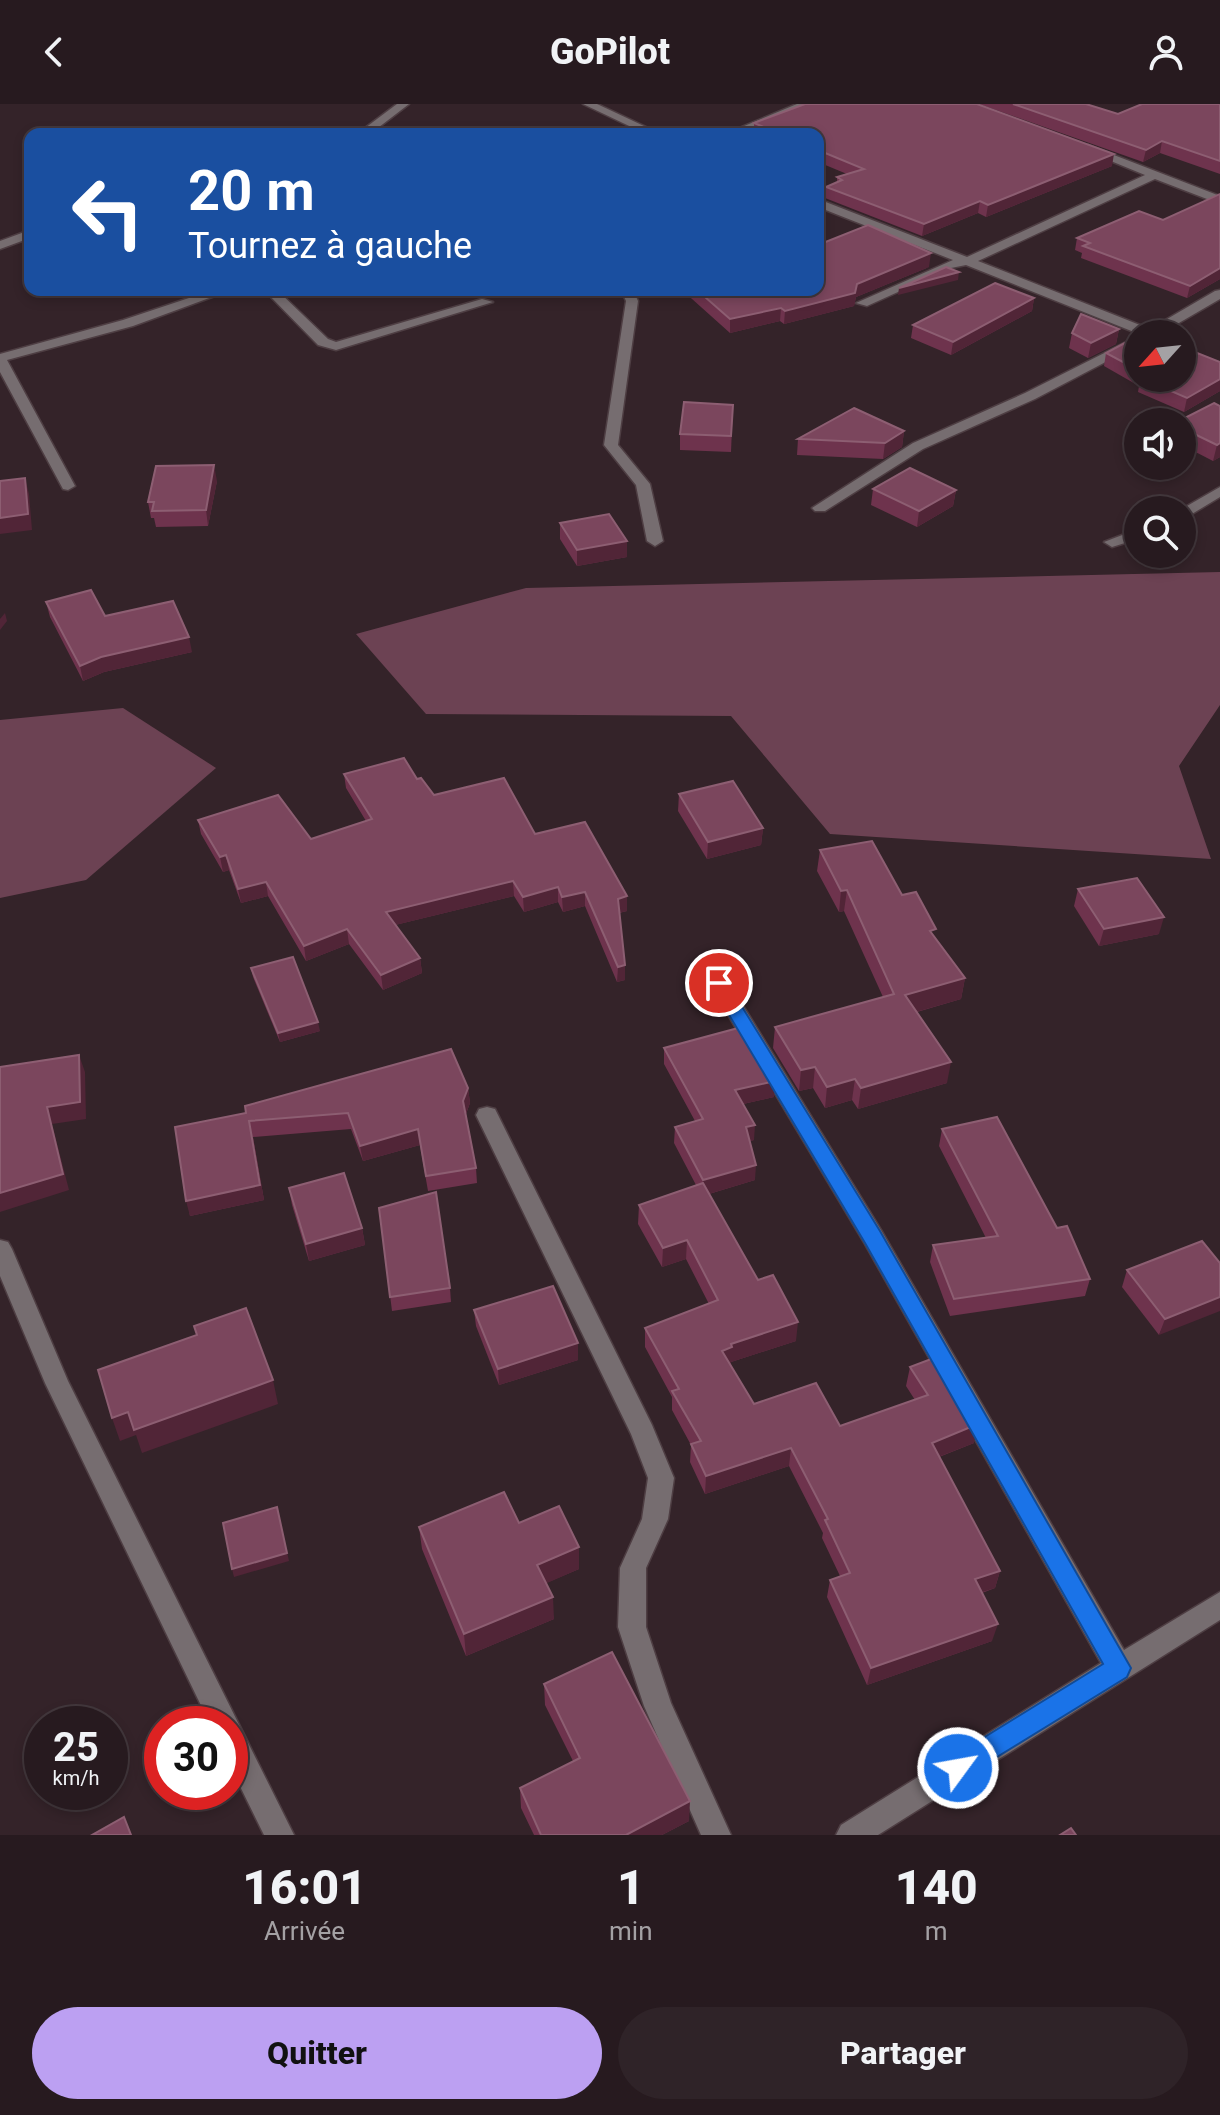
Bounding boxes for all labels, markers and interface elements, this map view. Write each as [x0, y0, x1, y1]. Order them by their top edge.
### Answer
icon: back [32, 30, 76, 74]
icon: person [1144, 30, 1188, 74]
text: GoPilot [550, 31, 670, 73]
text: 20 m [188, 158, 315, 224]
icon: left [56, 160, 160, 264]
text: Tournez à gauche [188, 225, 472, 267]
north arrow [1124, 320, 1196, 392]
map controls [1124, 320, 1196, 568]
button: sound [1124, 408, 1196, 480]
button: search [1124, 496, 1196, 568]
pin [685, 949, 753, 1017]
icon: arrive [697, 961, 741, 1005]
speed limit sign: 30 [144, 1706, 248, 1810]
text: 25 [53, 1724, 99, 1771]
position arrow [916, 1726, 1000, 1810]
text: km/h [53, 1766, 99, 1790]
text: 16:01 [242, 1859, 367, 1916]
text: 1 [617, 1859, 645, 1916]
text: 140 [895, 1859, 978, 1916]
text: Arrivée [264, 1916, 345, 1946]
text: min [609, 1916, 653, 1946]
text: m [925, 1916, 948, 1946]
button: Quitter [32, 2007, 602, 2099]
button: Partager [618, 2007, 1188, 2099]

